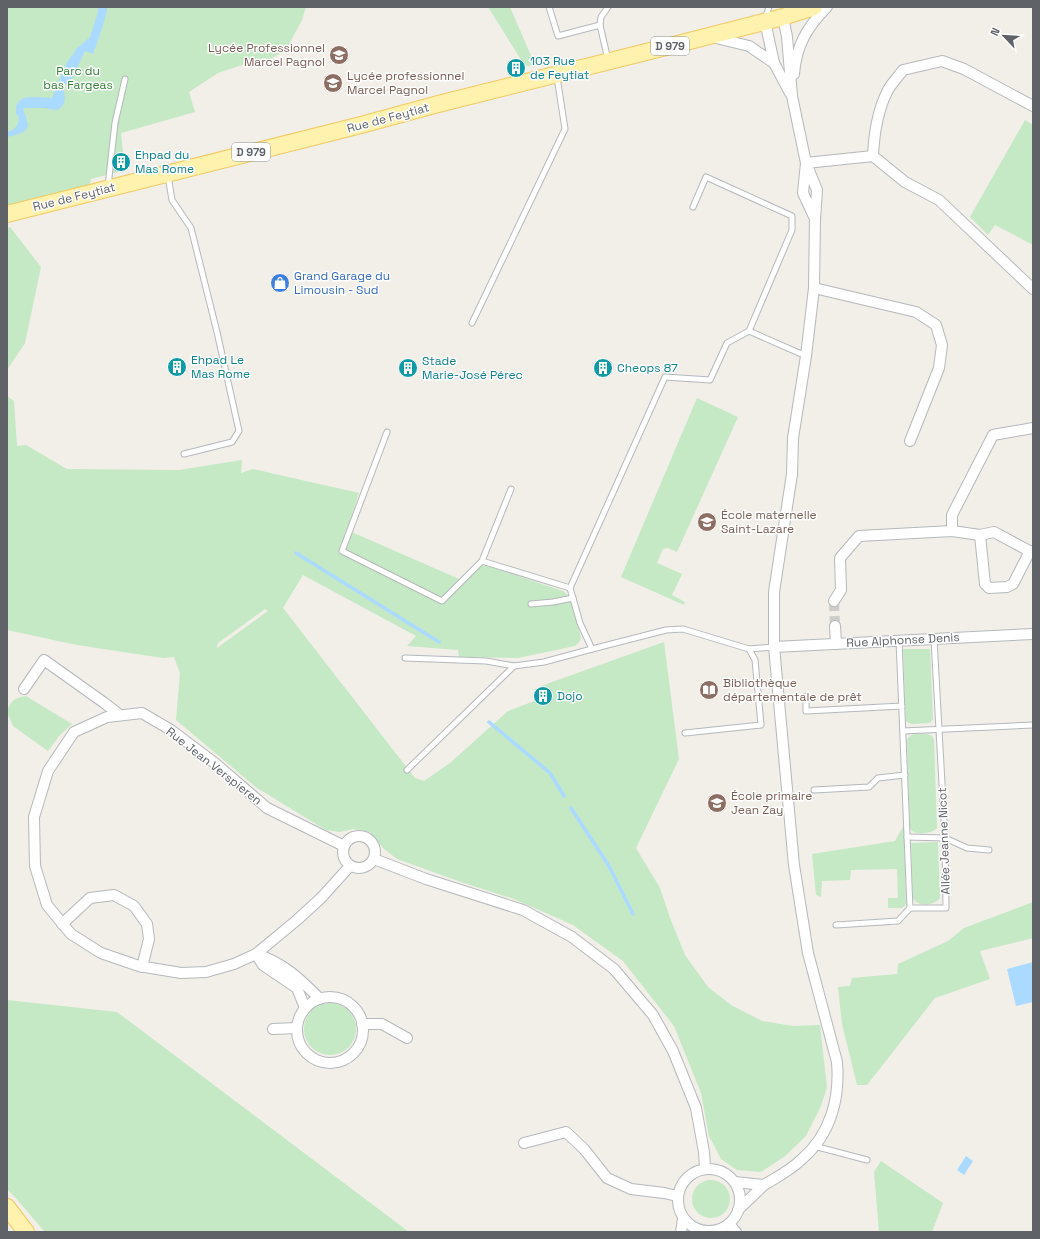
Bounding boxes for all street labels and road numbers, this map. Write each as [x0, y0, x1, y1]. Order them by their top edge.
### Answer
road number: D 979 [651, 37, 689, 55]
street label: Rue de Feytiat [345, 99, 431, 137]
road number: D 979 [232, 143, 270, 161]
street label: Rue de Feytiat [31, 179, 117, 215]
street label: Rue Alphonse Denis [846, 629, 960, 651]
street label: Rue Jean Verspieren [163, 724, 265, 808]
street label: Allée Jeanne Nicot [934, 787, 954, 895]

